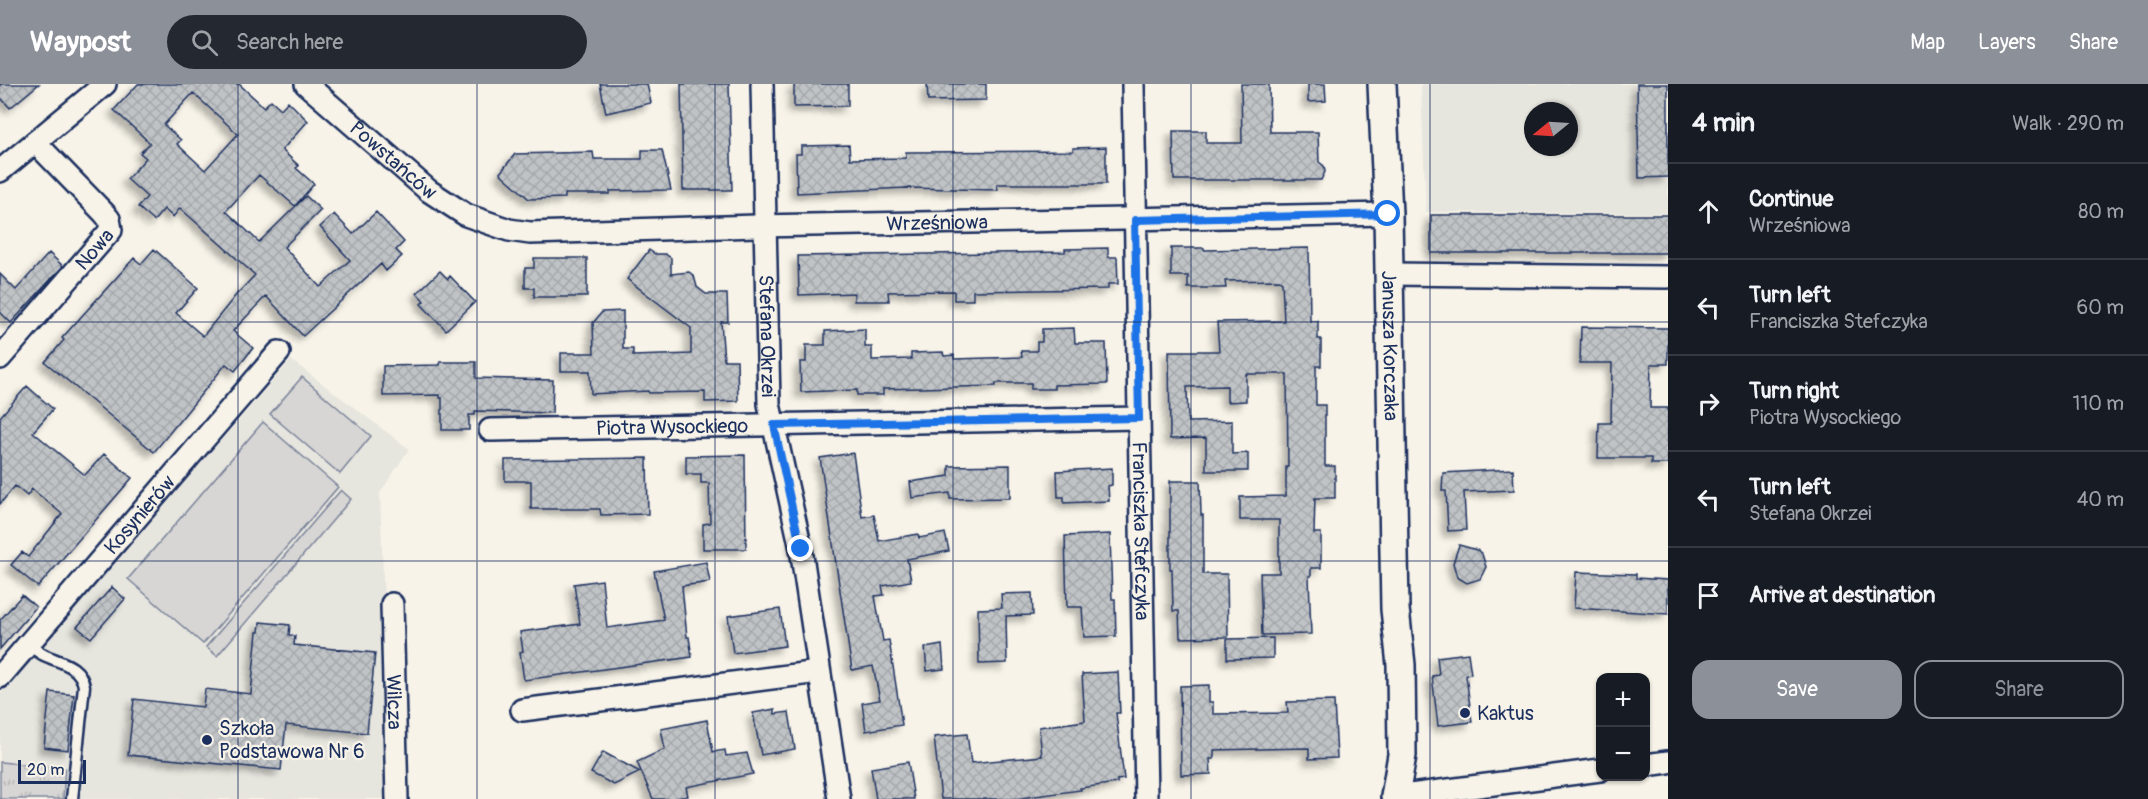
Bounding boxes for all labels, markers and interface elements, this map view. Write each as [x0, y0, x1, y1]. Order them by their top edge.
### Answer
search box [167, 15, 587, 69]
text: Waypost [30, 25, 131, 60]
icon: search [188, 26, 221, 59]
text: Search here [236, 28, 343, 56]
text: Map [1910, 29, 1945, 56]
text: Layers [1978, 29, 2036, 56]
text: Share [2069, 29, 2118, 56]
north arrow [1524, 102, 1578, 156]
text: 4 min [1692, 107, 1755, 139]
text: Walk · 290 m [2012, 111, 2124, 136]
street label: Powstańców [344, 116, 442, 206]
text: Continue [1749, 185, 1833, 213]
icon: ahead [1692, 195, 1725, 228]
text: 80 m [2078, 199, 2124, 224]
route start [1374, 200, 1400, 226]
street label: Wrześniowa [886, 210, 988, 237]
text: Wrześniowa [1749, 213, 1851, 238]
street label: Nowa [70, 224, 120, 275]
street label: Janusza Korczaka [1376, 271, 1404, 421]
street label: Stefana Okrzei [753, 274, 781, 398]
text: Turn left [1749, 281, 1831, 309]
icon: left [1692, 291, 1725, 324]
text: 60 m [2077, 295, 2124, 320]
text: Franciszka Stefczyka [1749, 309, 1928, 334]
text: Turn right [1749, 377, 1839, 405]
icon: right [1692, 387, 1725, 420]
text: 110 m [2073, 391, 2124, 416]
text: Piotra Wysockiego [1749, 405, 1901, 430]
street label: Piotra Wysockiego [596, 413, 749, 441]
street label: Franciszka Stefczyka [1127, 441, 1155, 621]
street label: Kosynierów [99, 470, 181, 560]
text: Turn left [1749, 473, 1831, 501]
icon: left [1692, 483, 1725, 516]
text: 40 m [2077, 487, 2124, 512]
text: Stefana Okrzei [1749, 501, 1872, 526]
route end [787, 535, 813, 561]
icon: arrive [1692, 579, 1725, 612]
text: Arrive at destination [1749, 581, 1935, 609]
button: Save [1692, 660, 1902, 719]
button: Share [1914, 660, 2124, 719]
map controls [1596, 673, 1650, 781]
button: + [1596, 673, 1650, 727]
street label: Wilcza [381, 674, 407, 730]
place label: Kaktus [1477, 701, 1534, 726]
marker: Kaktus [1458, 706, 1472, 720]
place label: Szkoła Podstawowa Nr 6 [219, 716, 365, 764]
button: − [1596, 727, 1650, 781]
marker: Szkoła Podstawowa Nr 6 [200, 733, 214, 747]
scale bar [18, 757, 86, 784]
text: 20 m [27, 760, 65, 780]

